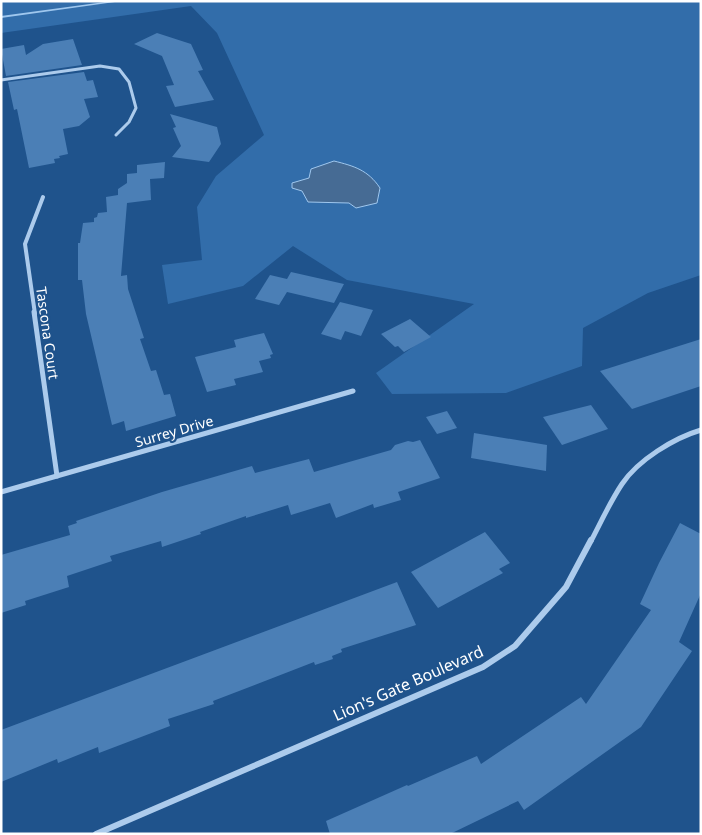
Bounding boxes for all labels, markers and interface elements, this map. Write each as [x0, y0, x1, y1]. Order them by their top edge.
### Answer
street label: Tascona Court [32, 285, 64, 381]
street label: Surrey Drive [133, 411, 215, 451]
street label: Lion's Gate Boulevard [329, 640, 487, 726]

